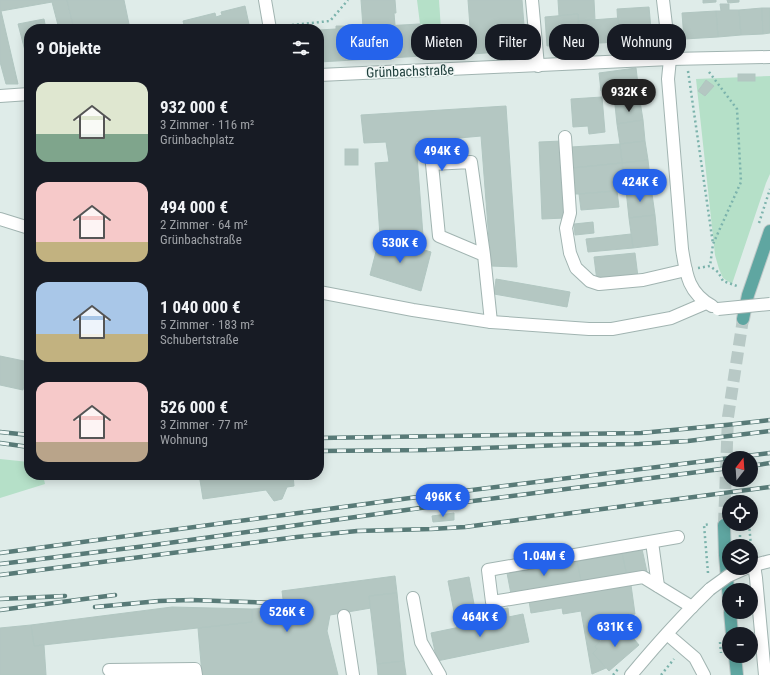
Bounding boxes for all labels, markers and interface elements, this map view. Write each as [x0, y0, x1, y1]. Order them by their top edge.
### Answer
chip: Kaufen [336, 24, 403, 60]
chip: Mieten [411, 24, 477, 60]
chip: Filter [485, 24, 541, 60]
chip: Neu [549, 24, 599, 60]
chip: Wohnung [607, 24, 686, 60]
icon: filters [290, 37, 312, 59]
text: 9 Objekte [36, 38, 101, 58]
street label: Grünbachstraße [366, 61, 455, 81]
pin: 932K € [596, 79, 662, 113]
text: 932K € [611, 84, 647, 99]
text: 932 000 € [160, 97, 228, 117]
icon: home [68, 98, 116, 146]
text: 3 Zimmer · 116 m² [160, 117, 254, 132]
text: Grünbachplatz [160, 132, 234, 147]
pin: 494K € [409, 138, 475, 172]
text: 494K € [424, 143, 460, 158]
pin: 424K € [607, 169, 673, 203]
text: 424K € [622, 174, 658, 189]
text: 494 000 € [160, 197, 228, 217]
icon: home [68, 198, 116, 246]
text: 2 Zimmer · 64 m² [160, 217, 248, 232]
pin: 530K € [367, 230, 433, 264]
text: Grünbachstraße [160, 232, 242, 247]
text: 530K € [382, 235, 418, 250]
text: 1 040 000 € [160, 297, 240, 317]
icon: home [68, 298, 116, 346]
text: 5 Zimmer · 183 m² [160, 317, 254, 332]
text: Schubertstraße [160, 332, 239, 347]
text: 526 000 € [160, 397, 228, 417]
icon: home [68, 398, 116, 446]
text: 3 Zimmer · 77 m² [160, 417, 248, 432]
text: Wohnung [160, 432, 208, 447]
north arrow [722, 451, 758, 487]
map controls [722, 451, 758, 663]
pin: 496K € [410, 484, 476, 518]
text: 496K € [425, 489, 461, 504]
button: locate [722, 495, 758, 531]
button: layers [722, 539, 758, 575]
pin: 1.04M € [507, 543, 581, 577]
text: 1.04M € [523, 548, 565, 563]
button: + [722, 583, 758, 619]
pin: 526K € [254, 599, 320, 633]
text: 526K € [269, 604, 305, 619]
pin: 464K € [447, 604, 513, 638]
text: 464K € [462, 609, 498, 624]
pin: 631K € [582, 614, 648, 648]
text: 631K € [597, 619, 633, 634]
button: − [722, 627, 758, 663]

